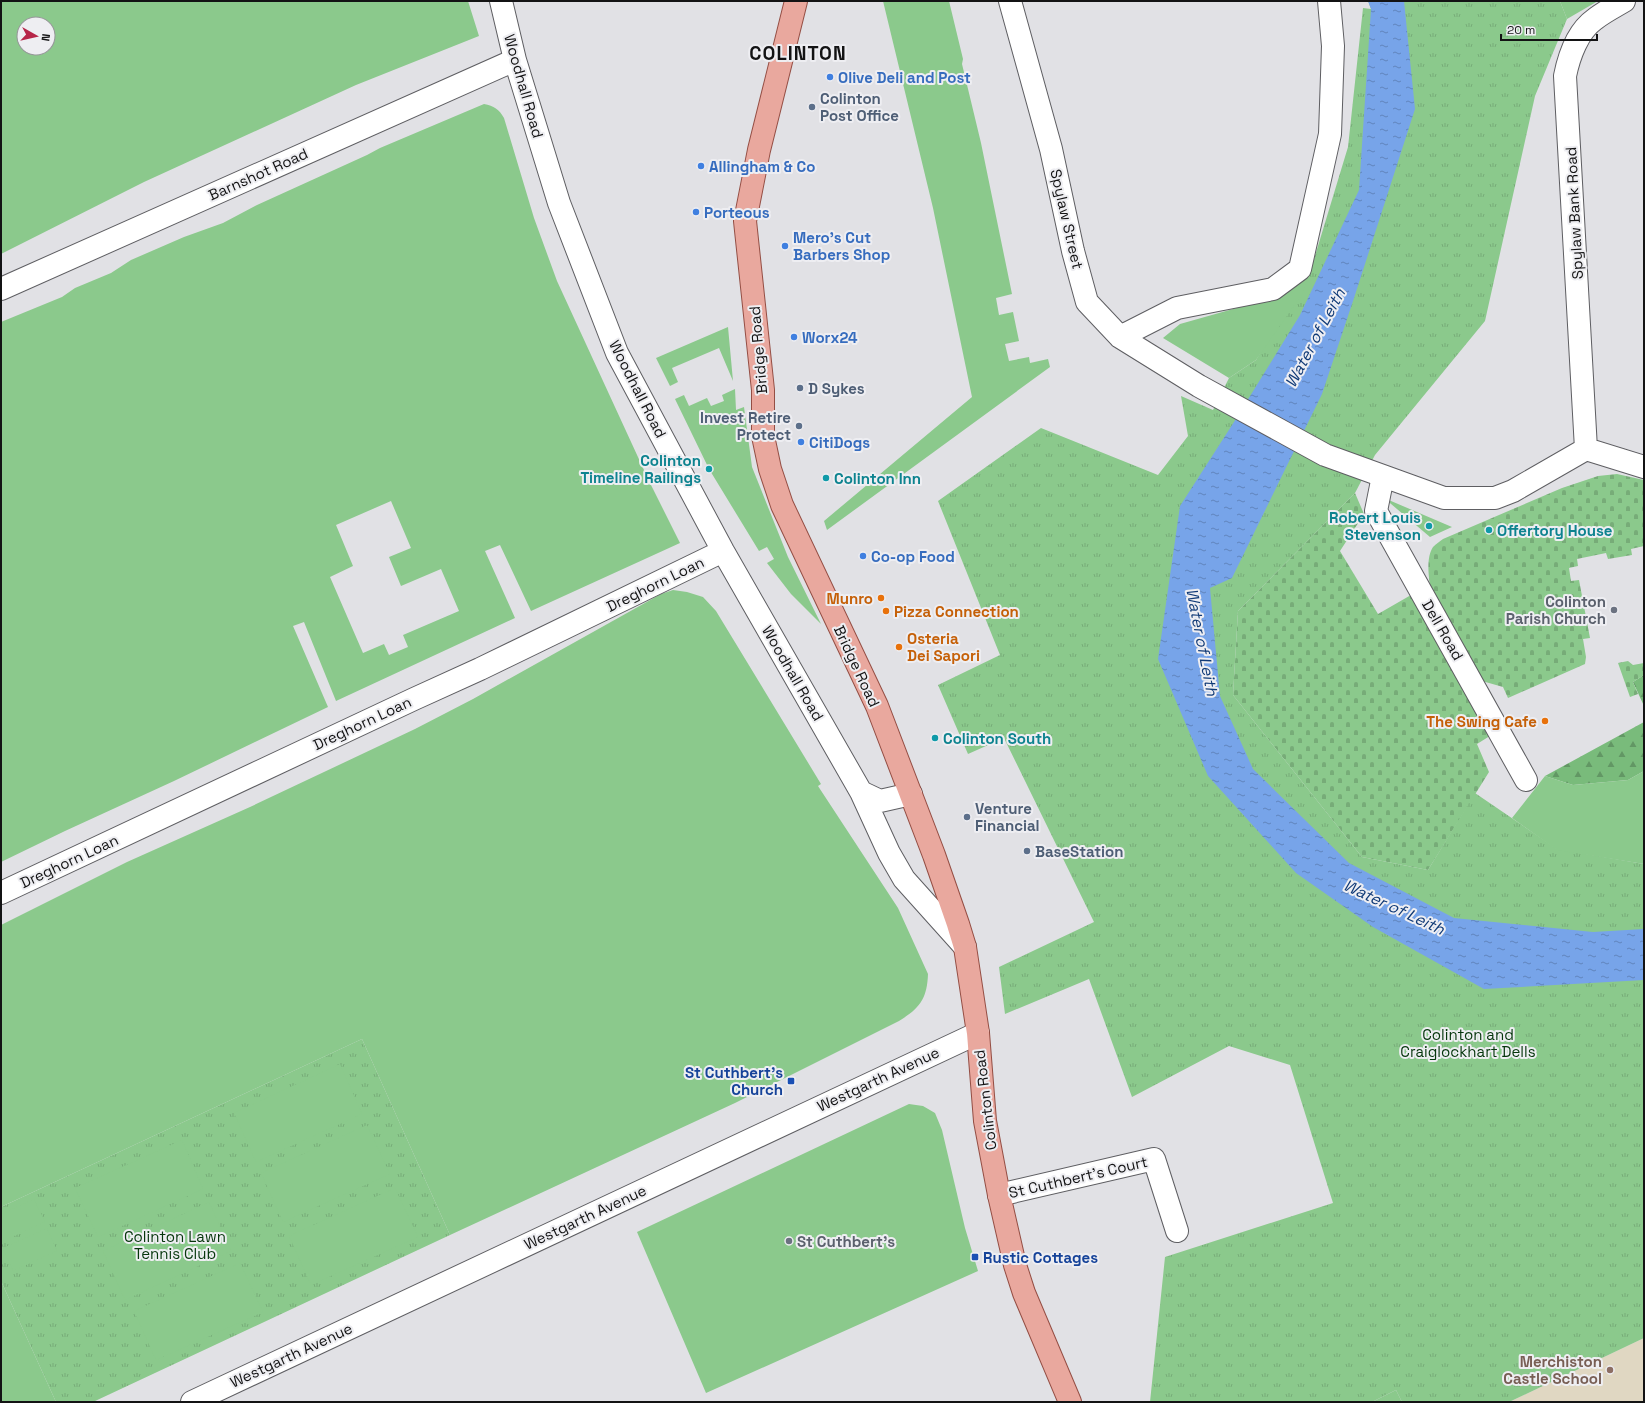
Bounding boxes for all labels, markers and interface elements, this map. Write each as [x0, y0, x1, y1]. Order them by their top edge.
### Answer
north arrow [16, 16, 56, 56]
scale bar [1501, 16, 1597, 42]
text: 20 m [1507, 22, 1535, 38]
street label: Woodhall Road [500, 32, 548, 140]
text: N [38, 33, 53, 42]
district label: COLINTON [749, 41, 847, 66]
place label: Olive Deli and Post [838, 68, 971, 87]
marker: Olive Deli and Post [825, 72, 835, 82]
place label: Colinton Post Office [820, 89, 899, 125]
marker: Colinton Post Office [807, 102, 817, 112]
street label: Barnshot Road [205, 144, 311, 204]
street label: Spylaw Bank Road [1561, 146, 1587, 280]
place label: Allingham & Co [709, 157, 815, 176]
marker: Allingham & Co [696, 161, 706, 171]
street label: Spylaw Street [1046, 167, 1088, 271]
place label: Porteous [704, 203, 770, 222]
marker: Porteous [691, 207, 701, 217]
place label: Mero's Cut Barbers Shop [793, 228, 890, 264]
marker: Mero's Cut Barbers Shop [780, 241, 790, 251]
water label: Water of Leith [1280, 284, 1350, 391]
street label: Bridge Road [745, 305, 771, 395]
place label: Worx24 [802, 328, 858, 347]
marker: Worx24 [789, 332, 799, 342]
street label: Woodhall Road [605, 337, 671, 441]
place label: D Sykes [808, 379, 865, 398]
marker: D Sykes [795, 383, 805, 393]
place label: Invest Retire Protect [700, 408, 791, 444]
marker: Invest Retire Protect [794, 421, 804, 431]
place label: CitiDogs [809, 433, 870, 452]
marker: CitiDogs [796, 437, 806, 447]
place label: Colinton Timeline Railings [580, 451, 701, 487]
marker: Colinton Timeline Railings [704, 464, 714, 474]
place label: Colinton Inn [834, 469, 921, 488]
marker: Colinton Inn [821, 473, 831, 483]
place label: Robert Louis Stevenson [1329, 508, 1421, 544]
marker: Robert Louis Stevenson [1424, 521, 1434, 531]
place label: Offertory House [1497, 521, 1613, 540]
marker: Offertory House [1484, 525, 1494, 535]
place label: Co-op Food [871, 547, 955, 566]
marker: Co-op Food [858, 551, 868, 561]
street label: Dreghorn Loan [603, 552, 707, 616]
water label: Water of Leith [1181, 586, 1223, 699]
place label: Munro [826, 589, 873, 608]
place label: Colinton Parish Church [1506, 592, 1606, 628]
marker: Munro [876, 593, 886, 603]
street label: Dell Road [1418, 596, 1468, 664]
place label: Pizza Connection [894, 602, 1019, 621]
marker: Colinton Parish Church [1609, 605, 1619, 615]
marker: Pizza Connection [881, 606, 891, 616]
street label: Woodhall Road [758, 622, 828, 724]
street label: Bridge Road [830, 622, 884, 710]
place label: Osteria Dei Sapori [907, 629, 980, 665]
marker: Osteria Dei Sapori [894, 642, 904, 652]
street label: Dreghorn Loan [310, 692, 414, 754]
place label: The Swing Cafe [1426, 712, 1537, 731]
marker: The Swing Cafe [1540, 716, 1550, 726]
place label: Colinton South [943, 729, 1051, 748]
marker: Colinton South [930, 733, 940, 743]
place label: Venture Financial [975, 799, 1040, 835]
marker: Venture Financial [962, 812, 972, 822]
street label: Dreghorn Loan [17, 830, 121, 892]
place label: BaseStation [1035, 842, 1123, 861]
marker: BaseStation [1022, 846, 1032, 856]
water label: Water of Leith [1340, 874, 1449, 940]
park label: Colinton and Craiglockhart Dells [1400, 1025, 1536, 1061]
street label: Westgarth Avenue [814, 1042, 942, 1116]
street label: Colinton Road [969, 1049, 1001, 1151]
place label: St Cuthbert's Church [685, 1063, 783, 1099]
marker: St Cuthbert's Church [786, 1076, 796, 1086]
street label: St Cuthbert's Court [1007, 1152, 1149, 1202]
street label: Westgarth Avenue [521, 1180, 649, 1254]
park label: Colinton Lawn Tennis Club [124, 1227, 226, 1263]
place label: St Cuthbert's [797, 1232, 895, 1251]
marker: St Cuthbert's [784, 1236, 794, 1246]
place label: Rustic Cottages [983, 1248, 1098, 1267]
marker: Rustic Cottages [970, 1252, 980, 1262]
street label: Westgarth Avenue [227, 1318, 355, 1392]
place label: Merchiston Castle School [1503, 1352, 1602, 1388]
marker: Merchiston Castle School [1605, 1365, 1615, 1375]

